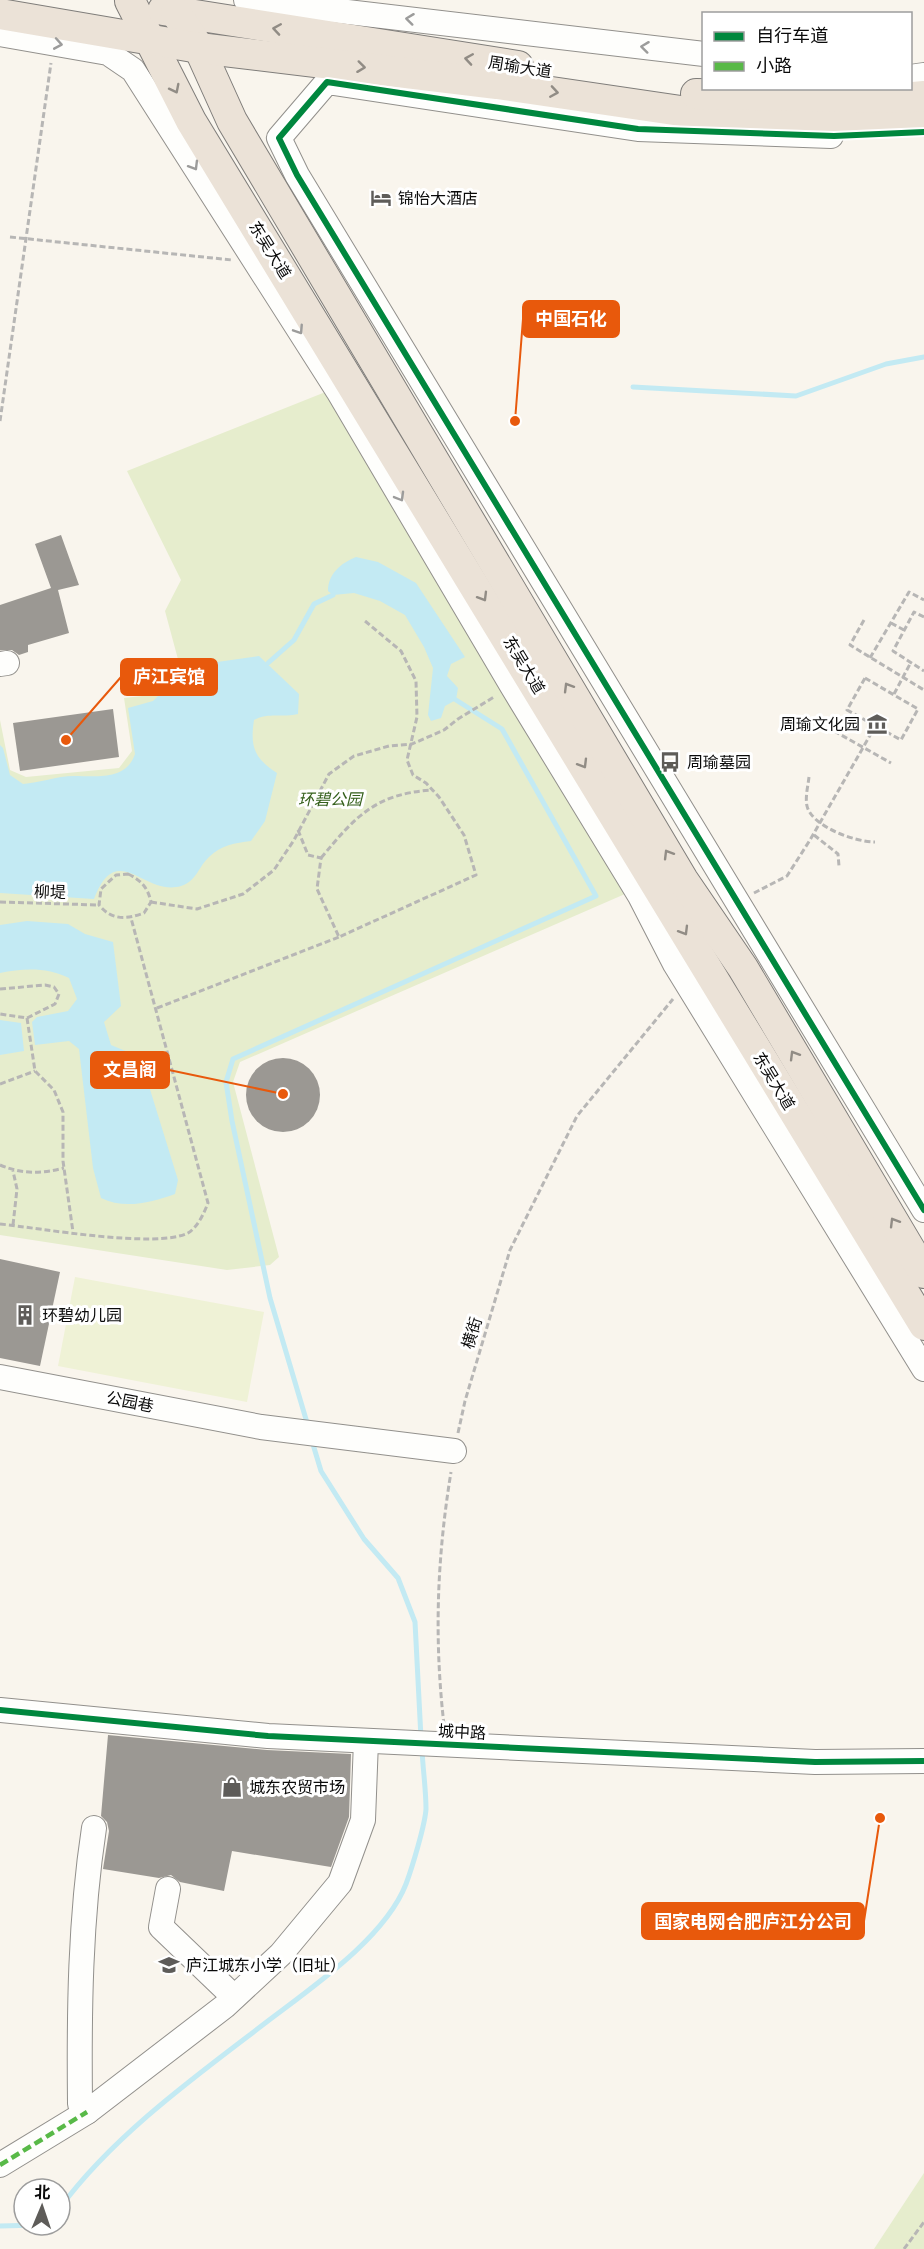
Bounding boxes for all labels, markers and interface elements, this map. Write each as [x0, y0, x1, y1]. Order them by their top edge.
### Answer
legend [702, 12, 912, 90]
one-way arrow [405, 13, 415, 26]
one-way arrow [272, 23, 282, 36]
text: 自行车道 [756, 25, 828, 47]
one-way arrow [53, 38, 62, 50]
one-way arrow [641, 41, 650, 54]
one-way arrow [465, 53, 474, 65]
street label: 周瑜大道 [487, 53, 553, 81]
text: 小路 [756, 55, 792, 77]
one-way arrow [356, 60, 366, 72]
one-way arrow [168, 83, 179, 93]
one-way arrow [550, 86, 559, 98]
one-way arrow [186, 160, 198, 170]
hotel icon: 锦怡大酒店 [369, 186, 393, 210]
place label: 锦怡大酒店 [398, 189, 478, 208]
street label: 东吴大道 [245, 218, 295, 282]
callout: 中国石化 [523, 301, 619, 337]
text: 中国石化 [535, 308, 607, 330]
one-way arrow [291, 324, 303, 334]
one-way arrow [393, 490, 405, 501]
one-way arrow [475, 591, 487, 601]
street label: 东吴大道 [499, 633, 549, 697]
callout: 庐江宾馆 [121, 659, 217, 695]
text: 庐江宾馆 [133, 666, 205, 688]
one-way arrow [564, 683, 576, 693]
museum icon: 周瑜文化园 [865, 712, 889, 736]
place label: 周瑜文化园 [780, 715, 860, 734]
bus stop icon: 周瑜墓园 [658, 750, 682, 774]
place label: 周瑜墓园 [687, 753, 751, 772]
one-way arrow [576, 758, 588, 768]
park label: 环碧公园 [298, 790, 364, 809]
one-way arrow [663, 850, 675, 860]
street label: 柳堤 [34, 882, 66, 902]
one-way arrow [677, 925, 688, 935]
street label: 东吴大道 [749, 1049, 799, 1113]
one-way arrow [790, 1051, 802, 1061]
callout: 文昌阁 [91, 1052, 169, 1088]
text: 文昌阁 [103, 1059, 157, 1081]
one-way arrow [890, 1218, 901, 1228]
building icon: 环碧幼儿园 [13, 1303, 37, 1327]
place label: 环碧幼儿园 [42, 1306, 122, 1325]
street label: 横街 [458, 1315, 486, 1351]
street label: 公园巷 [105, 1388, 155, 1416]
street label: 城中路 [438, 1721, 486, 1743]
shop icon: 城东农贸市场 [220, 1775, 244, 1799]
place label: 城东农贸市场 [249, 1778, 345, 1797]
callout: 国家电网合肥庐江分公司 [642, 1903, 864, 1939]
text: 国家电网合肥庐江分公司 [654, 1911, 852, 1933]
school or university icon: 庐江城东小学（旧址） [157, 1953, 181, 1977]
place label: 庐江城东小学（旧址） [186, 1956, 346, 1975]
north arrow [12, 2177, 72, 2237]
text: 北 [34, 2183, 51, 2202]

